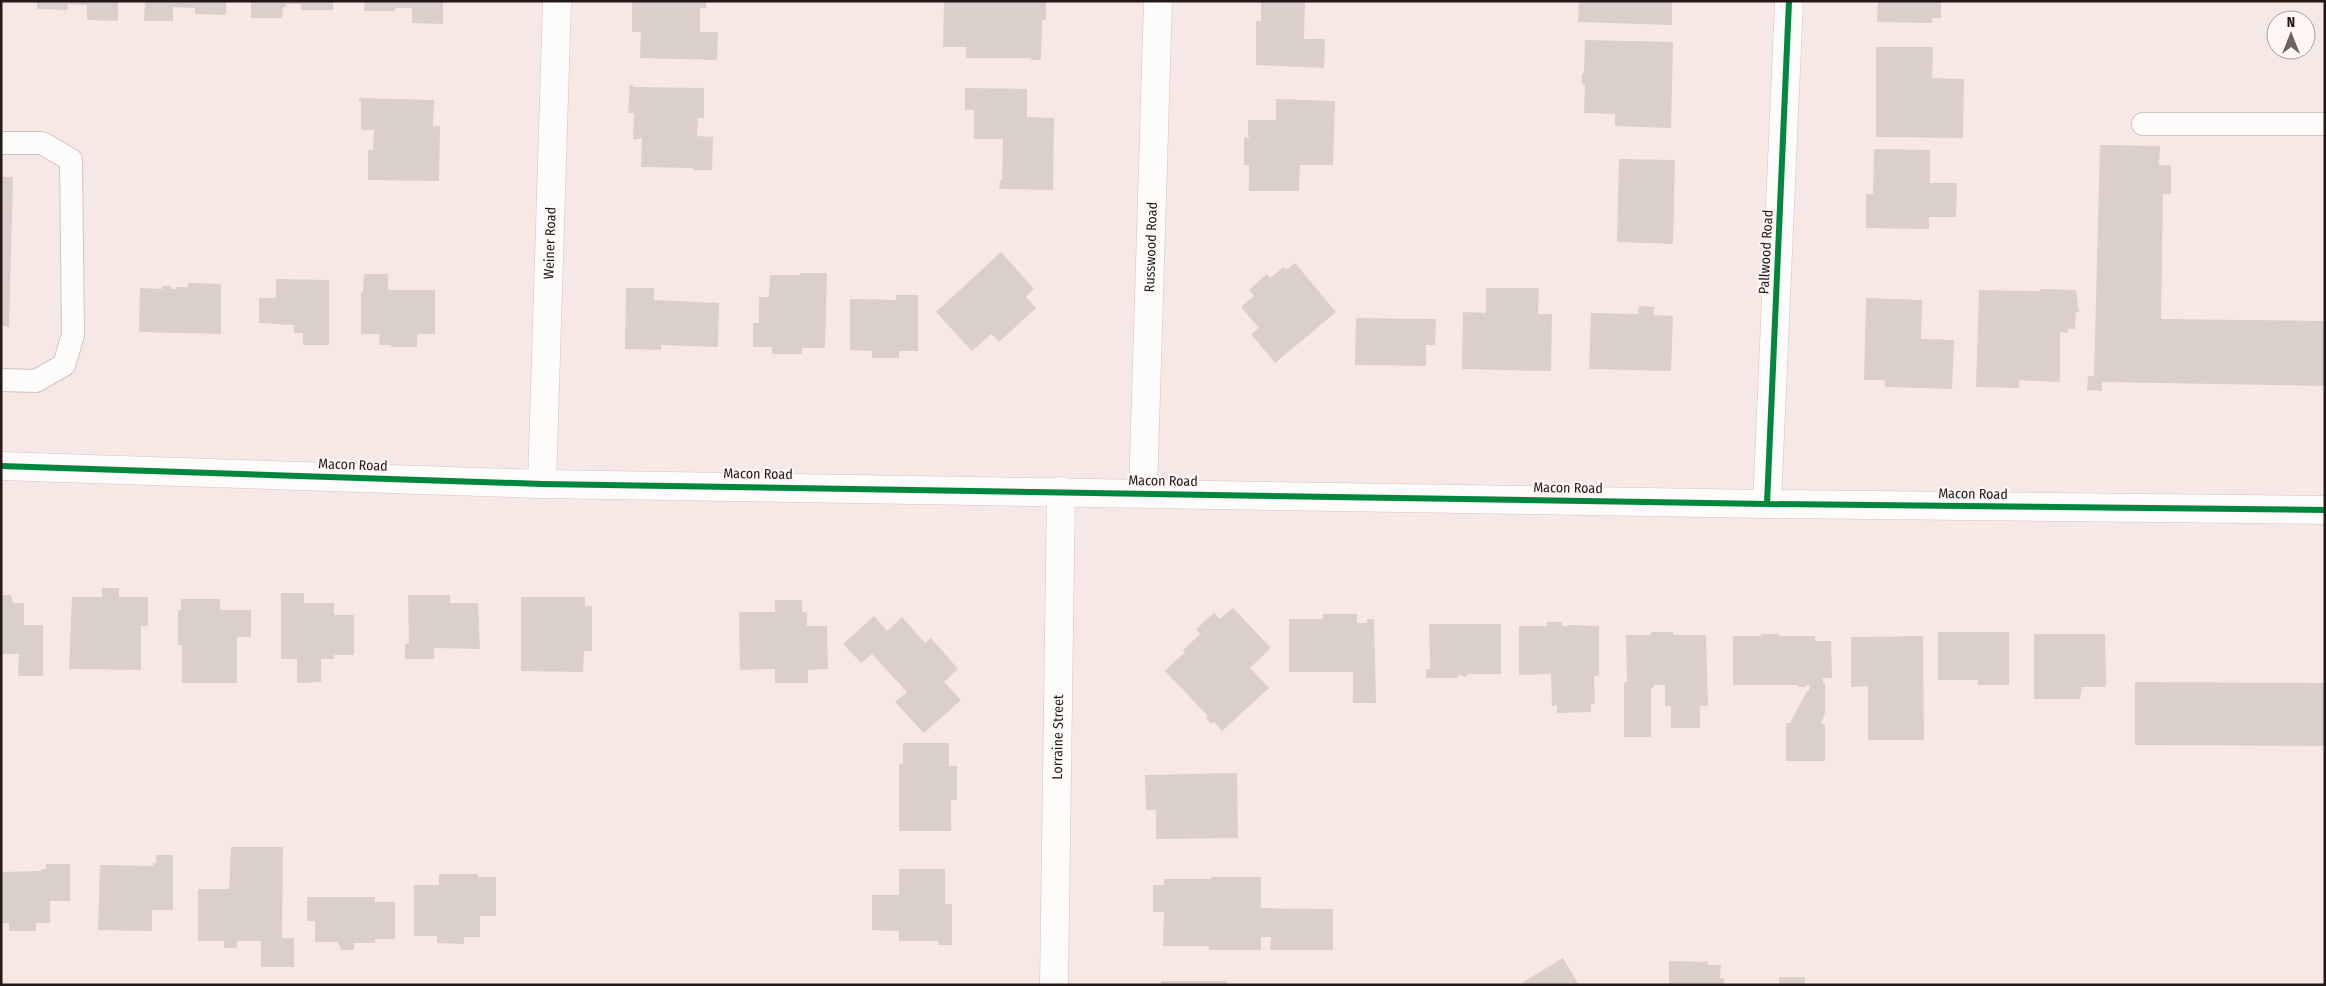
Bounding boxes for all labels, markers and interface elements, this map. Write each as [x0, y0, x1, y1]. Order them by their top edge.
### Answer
north arrow [2266, 10, 2316, 60]
text: N [2287, 14, 2295, 31]
street label: Russwood Road [1141, 202, 1160, 293]
street label: Weiner Road [540, 207, 559, 280]
street label: Pallwood Road [1755, 209, 1777, 295]
street label: Macon Road [318, 455, 388, 475]
street label: Macon Road [723, 465, 793, 483]
street label: Macon Road [1128, 472, 1198, 490]
street label: Macon Road [1533, 479, 1603, 497]
street label: Macon Road [1938, 485, 2008, 503]
street label: Lorraine Street [1048, 694, 1067, 780]

